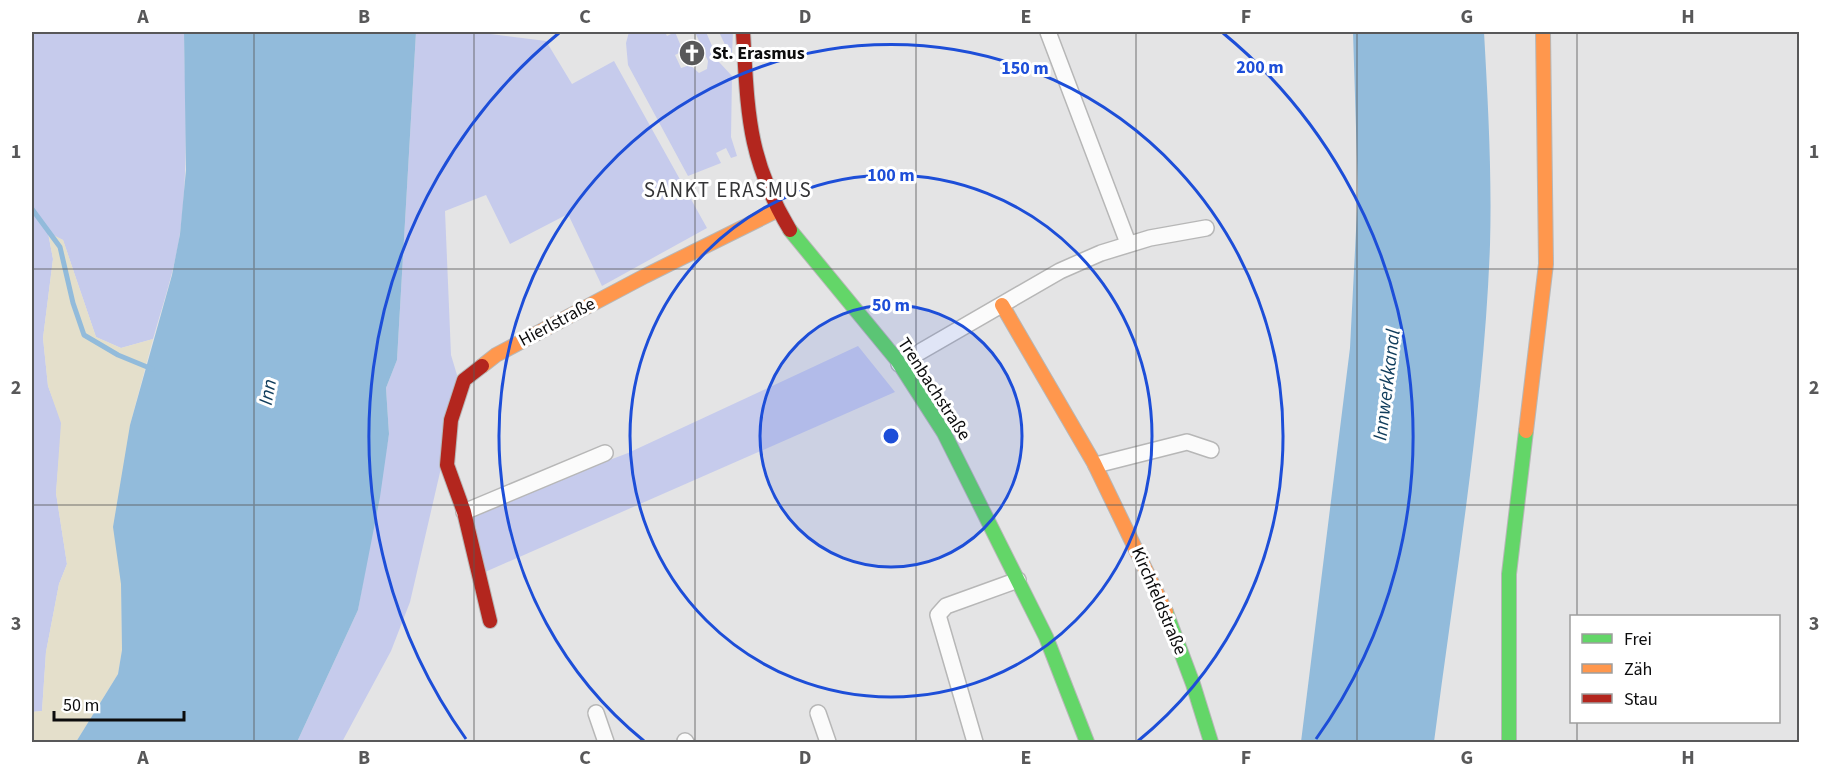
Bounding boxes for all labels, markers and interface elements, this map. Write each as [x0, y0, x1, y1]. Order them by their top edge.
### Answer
text: A [136, 3, 149, 31]
text: B [358, 3, 370, 31]
text: C [579, 3, 591, 31]
text: D [799, 3, 811, 31]
text: E [1021, 3, 1031, 31]
text: F [1241, 3, 1251, 31]
text: G [1461, 3, 1473, 31]
text: H [1681, 3, 1695, 31]
church icon: St. Erasmus [677, 38, 707, 68]
place label: St. Erasmus [712, 41, 805, 66]
text: 200 m [1236, 55, 1284, 80]
text: 150 m [1001, 56, 1049, 81]
text: 1 [11, 138, 21, 166]
text: 1 [1809, 138, 1819, 166]
text: 100 m [867, 163, 915, 188]
district label: SANKT ERASMUS [644, 175, 812, 205]
street label: Hierlstraße [514, 291, 600, 353]
text: 50 m [872, 293, 910, 318]
water label: Innwerkkanal [1366, 328, 1408, 442]
street label: Trenbachstraße [891, 333, 977, 445]
text: 2 [11, 374, 21, 402]
text: 2 [1809, 374, 1819, 402]
water label: Inn [252, 377, 284, 407]
centre of rings [881, 426, 901, 446]
street label: Kirchfeldstraße [1125, 543, 1193, 659]
text: 3 [11, 610, 21, 638]
text: 3 [1809, 610, 1819, 638]
legend [1570, 615, 1780, 723]
text: Frei [1624, 627, 1652, 652]
text: Zäh [1624, 657, 1652, 682]
scale bar [54, 684, 184, 722]
text: Stau [1624, 687, 1658, 712]
text: 50 m [63, 693, 99, 718]
text: A [136, 744, 149, 772]
text: B [358, 744, 370, 772]
text: C [579, 744, 591, 772]
text: D [799, 744, 811, 772]
text: E [1021, 744, 1031, 772]
text: F [1241, 744, 1251, 772]
text: G [1461, 744, 1473, 772]
text: H [1681, 744, 1695, 772]

